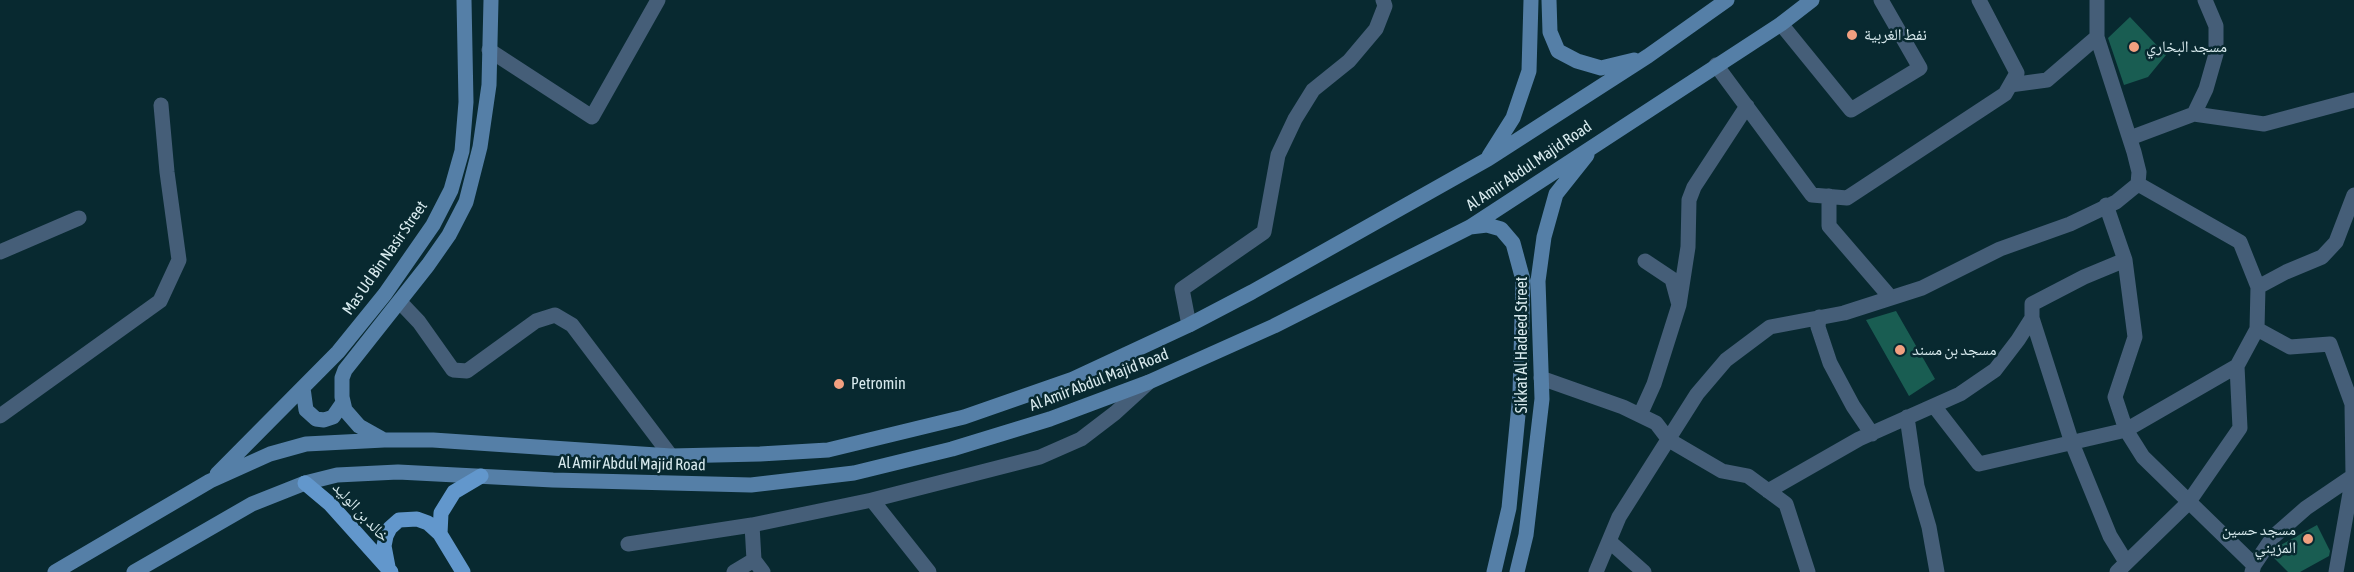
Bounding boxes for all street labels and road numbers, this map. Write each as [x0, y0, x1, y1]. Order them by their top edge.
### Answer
street label: Al Amir Abdul Majid Road [1463, 117, 1595, 215]
street label: Mas Ud Bin Nasir Street [339, 197, 431, 319]
street label: Sikkat Al Hadeed Street [1512, 277, 1532, 413]
street label: Al Amir Abdul Majid Road [1027, 345, 1171, 415]
street label: Al Amir Abdul Majid Road [558, 453, 706, 475]
street label: خالد بن الوليد [328, 478, 394, 546]

